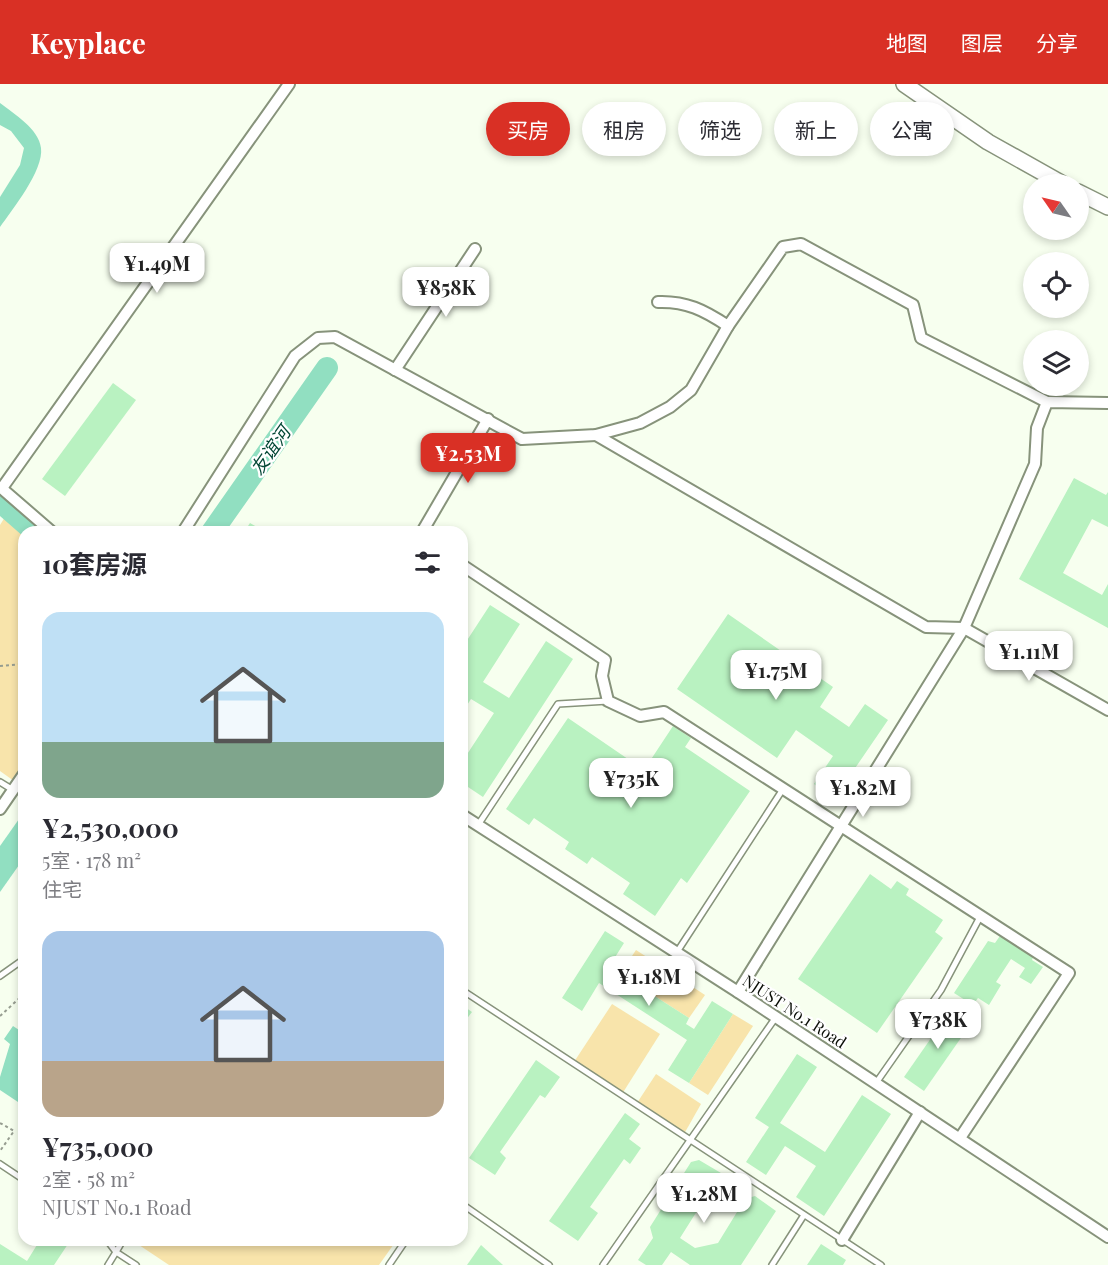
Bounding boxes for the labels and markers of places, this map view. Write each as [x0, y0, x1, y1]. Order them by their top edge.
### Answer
pin: ¥1.49M [108, 243, 206, 294]
pin: ¥858K [404, 267, 488, 318]
pin: ¥2.53M [419, 433, 517, 484]
pin: ¥1.11M [980, 631, 1078, 682]
pin: ¥1.75M [727, 650, 825, 701]
pin: ¥735K [589, 758, 673, 809]
pin: ¥1.82M [814, 767, 912, 818]
pin: ¥1.18M [600, 956, 698, 1007]
pin: ¥738K [896, 999, 980, 1050]
pin: ¥1.28M [655, 1173, 753, 1224]

